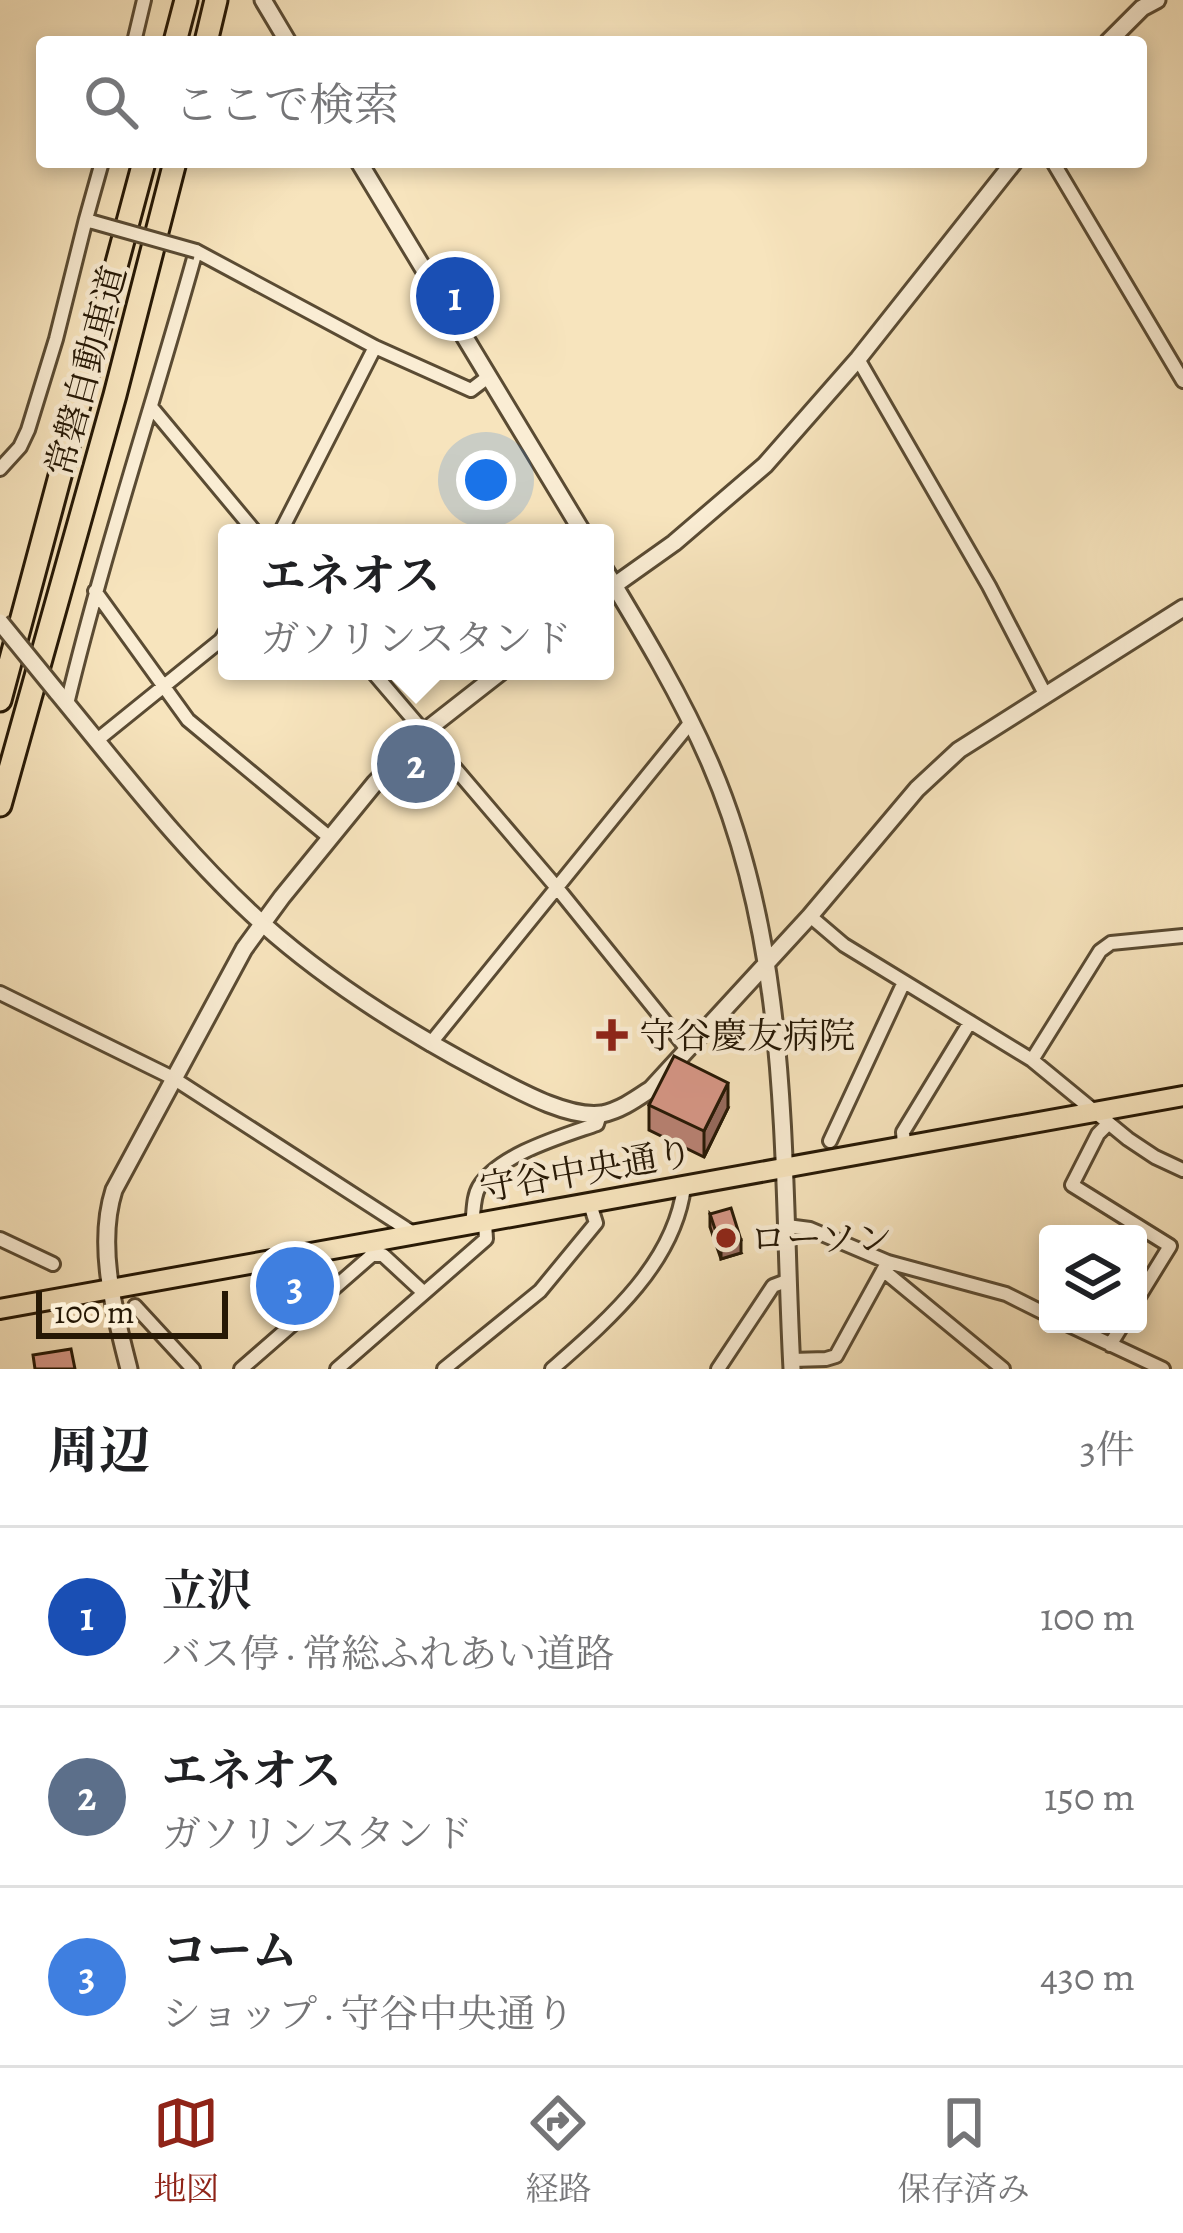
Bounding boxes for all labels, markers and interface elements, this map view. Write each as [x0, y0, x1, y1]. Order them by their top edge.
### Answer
search box [36, 36, 1147, 168]
icon: search [78, 69, 144, 135]
text: ここで検索 [174, 74, 399, 136]
pin: 1 [416, 251, 494, 341]
street label: 常磐自動車道 [34, 260, 138, 482]
your location [456, 450, 516, 510]
popup [218, 524, 614, 680]
text: エネオス [261, 545, 440, 607]
text: ガソリンスタンド [261, 612, 571, 665]
pin: 2 [377, 719, 455, 809]
place label: 守谷慶友病院 [639, 1011, 855, 1060]
marker: 守谷慶友病院 [596, 1019, 628, 1051]
street label: 守谷中央通り [475, 1127, 697, 1213]
place label: ローソン [750, 1214, 893, 1263]
marker: ローソン [713, 1225, 739, 1251]
map controls [1039, 1225, 1147, 1333]
button: layers [1039, 1225, 1147, 1333]
pin: 3 [256, 1241, 334, 1331]
scale bar [36, 1285, 228, 1338]
text: 100 m [54, 1289, 134, 1334]
text: 周辺 [48, 1416, 150, 1486]
text: 3件 [1080, 1423, 1135, 1476]
text: 立沢 [162, 1560, 252, 1622]
text: 1 [80, 1590, 94, 1643]
text: 100 m [1040, 1590, 1135, 1643]
text: バス停 · 常総ふれあい道路 [162, 1627, 614, 1680]
text: エネオス [162, 1740, 342, 1802]
text: 2 [78, 1770, 96, 1823]
text: 150 m [1044, 1770, 1135, 1823]
text: ガソリンスタンド [162, 1807, 473, 1860]
text: コーム [162, 1920, 297, 1982]
text: 3 [79, 1950, 95, 2003]
text: 430 m [1040, 1950, 1135, 2003]
text: ショップ · 守谷中央通り [162, 1987, 574, 2040]
tab: 地図 [153, 2090, 219, 2211]
tab: 経路 [525, 2090, 591, 2211]
tab: 保存済み [898, 2090, 1030, 2211]

